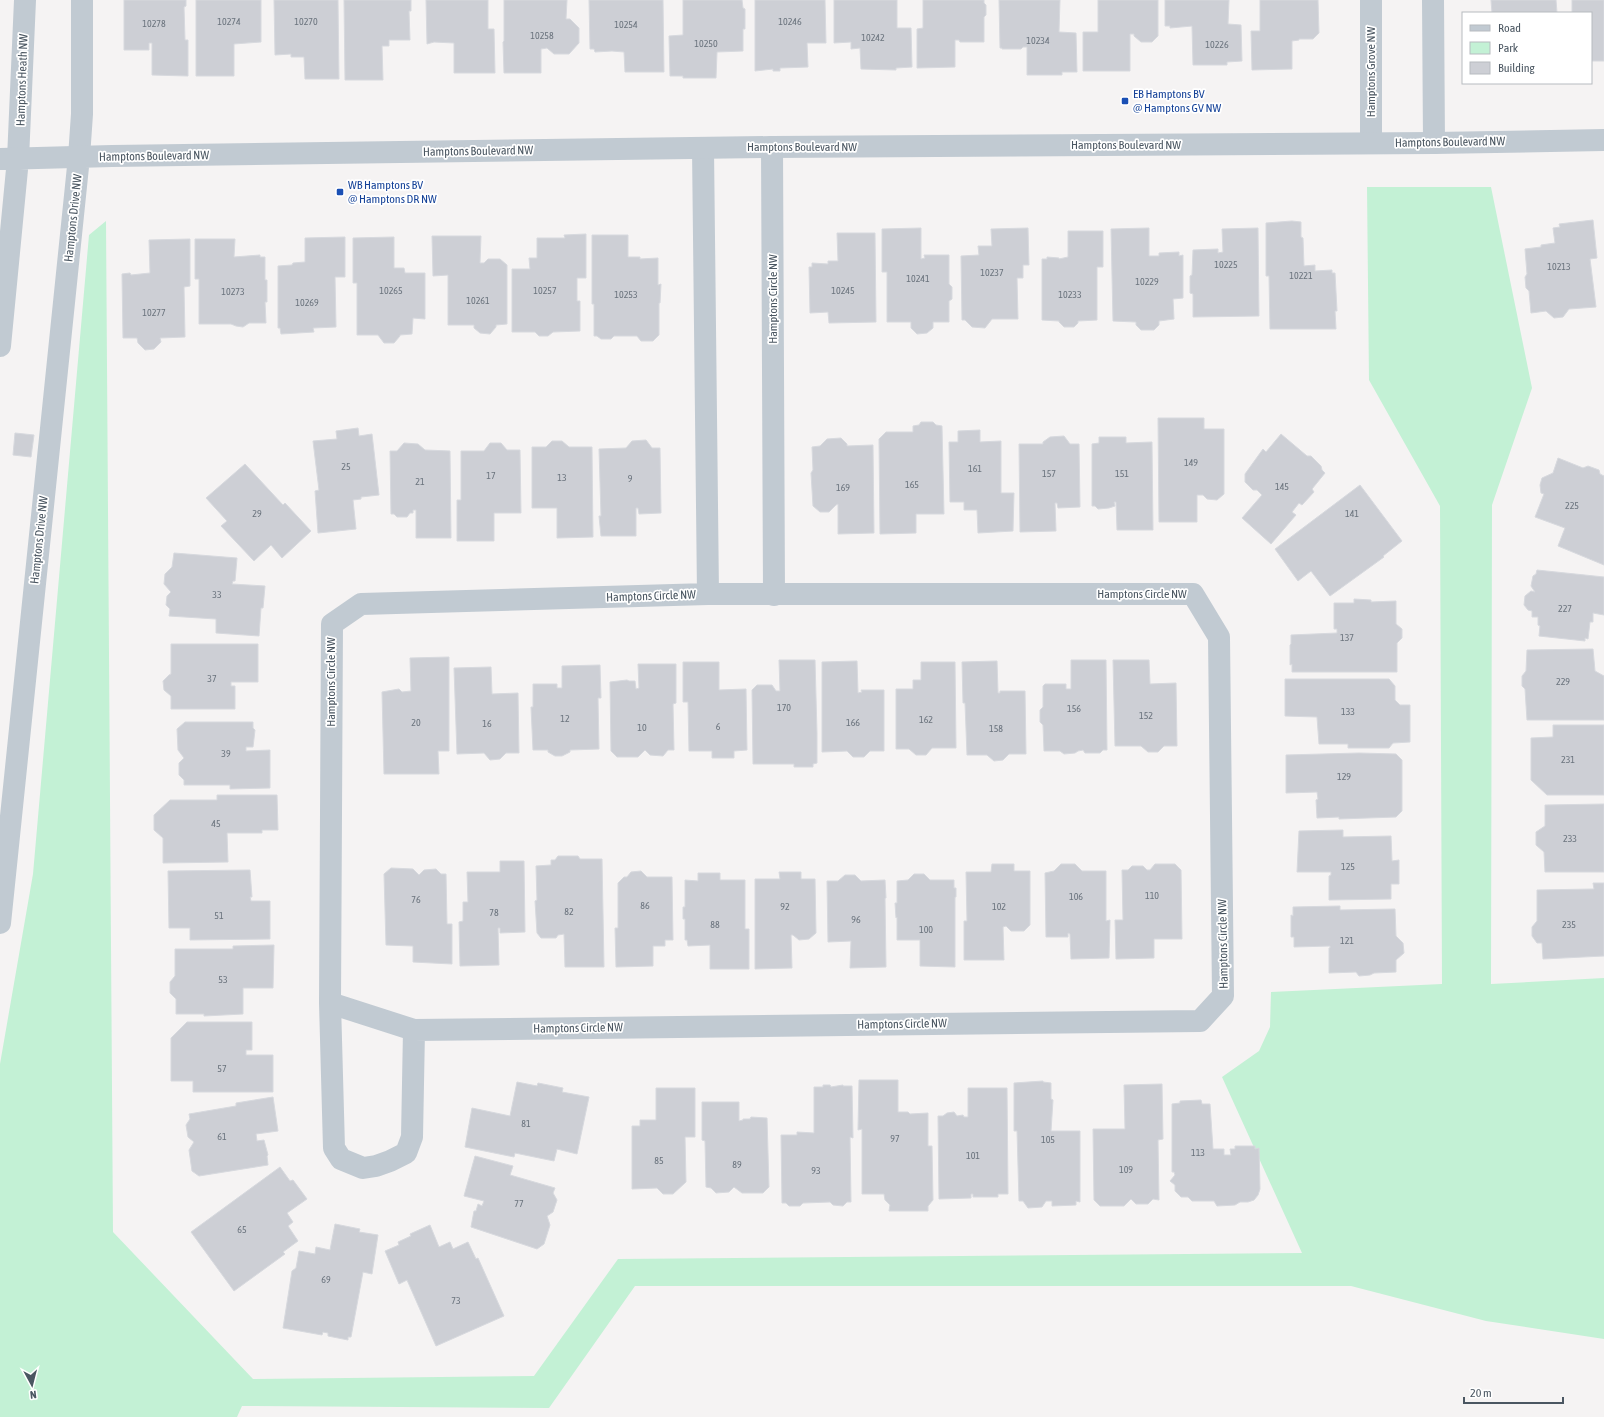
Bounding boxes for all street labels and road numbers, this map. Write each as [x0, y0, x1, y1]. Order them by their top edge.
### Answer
street label: Hamptons Grove NW [1364, 26, 1378, 117]
street label: Hamptons Heath NW [13, 33, 31, 126]
street label: Hamptons Boulevard NW [1395, 134, 1505, 150]
street label: Hamptons Boulevard NW [1071, 138, 1181, 152]
street label: Hamptons Boulevard NW [747, 140, 857, 154]
street label: Hamptons Boulevard NW [423, 143, 533, 159]
street label: Hamptons Boulevard NW [99, 148, 209, 164]
street label: Hamptons Drive NW [61, 173, 85, 263]
street label: Hamptons Circle NW [766, 254, 780, 344]
street label: Hamptons Drive NW [27, 495, 51, 585]
street label: Hamptons Circle NW [606, 587, 696, 605]
street label: Hamptons Circle NW [1097, 587, 1187, 601]
street label: Hamptons Circle NW [324, 637, 338, 727]
street label: Hamptons Circle NW [1215, 899, 1231, 989]
street label: Hamptons Circle NW [857, 1016, 947, 1032]
street label: Hamptons Circle NW [533, 1020, 623, 1036]

